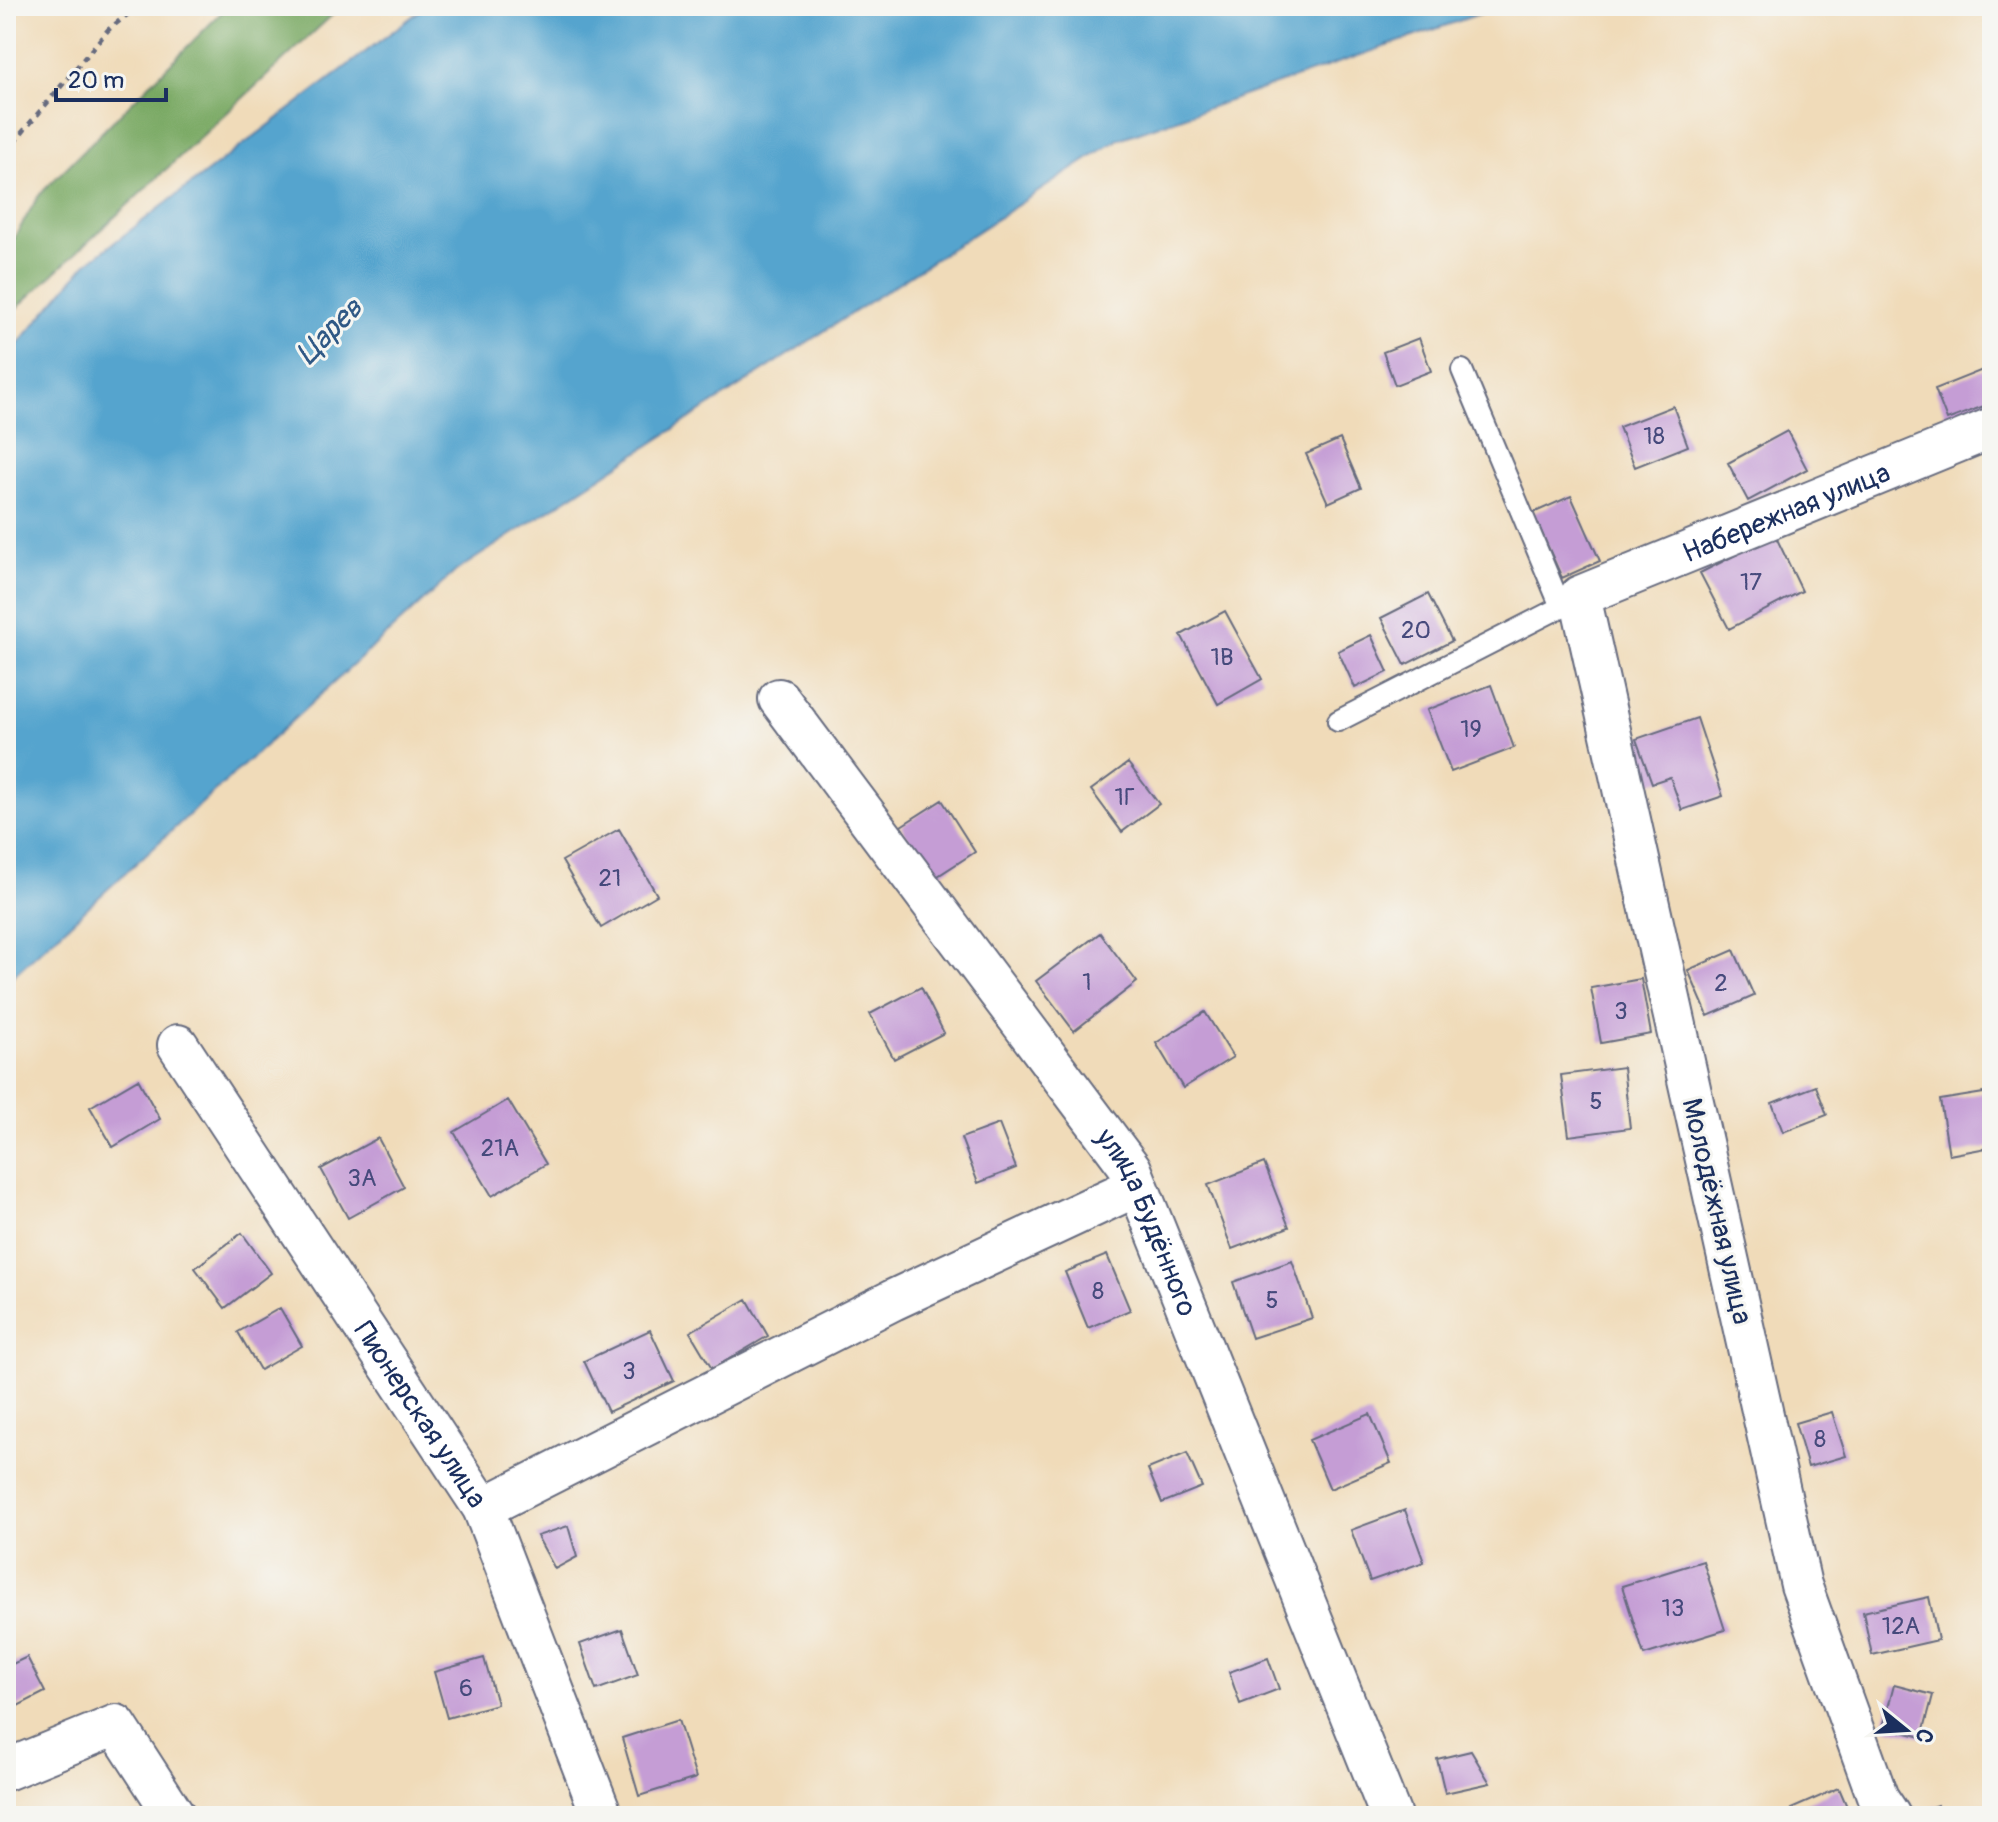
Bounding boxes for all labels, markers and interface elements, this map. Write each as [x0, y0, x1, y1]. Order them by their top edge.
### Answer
scale bar [56, 52, 166, 102]
text: 20 m [68, 66, 124, 95]
water label: Царев [288, 289, 371, 372]
house number: 18 [1643, 422, 1665, 451]
street label: Набережная улица [1678, 455, 1895, 571]
house number: 17 [1740, 568, 1762, 597]
house number: 20 [1401, 616, 1431, 645]
house number: 1В [1211, 643, 1233, 672]
house number: 19 [1460, 715, 1482, 744]
house number: 1Г [1115, 783, 1135, 812]
house number: 21 [599, 864, 621, 893]
house number: 1 [1082, 968, 1092, 997]
house number: 2 [1714, 969, 1728, 998]
house number: 3 [1614, 997, 1628, 1026]
house number: 5 [1589, 1087, 1603, 1116]
street label: Молодёжная улица [1674, 1095, 1760, 1328]
street label: улица Будённого [1087, 1121, 1204, 1322]
house number: 21А [481, 1134, 519, 1163]
house number: 3А [348, 1164, 376, 1193]
house number: 8 [1092, 1277, 1104, 1306]
house number: 5 [1265, 1286, 1279, 1315]
street label: Пионерская улица [346, 1315, 494, 1515]
house number: 3 [622, 1357, 636, 1386]
house number: 8 [1814, 1425, 1826, 1454]
house number: 13 [1662, 1594, 1684, 1623]
house number: 12А [1882, 1612, 1920, 1641]
house number: 6 [459, 1674, 473, 1703]
north arrow [1866, 1690, 1946, 1770]
text: С [1909, 1725, 1939, 1747]

